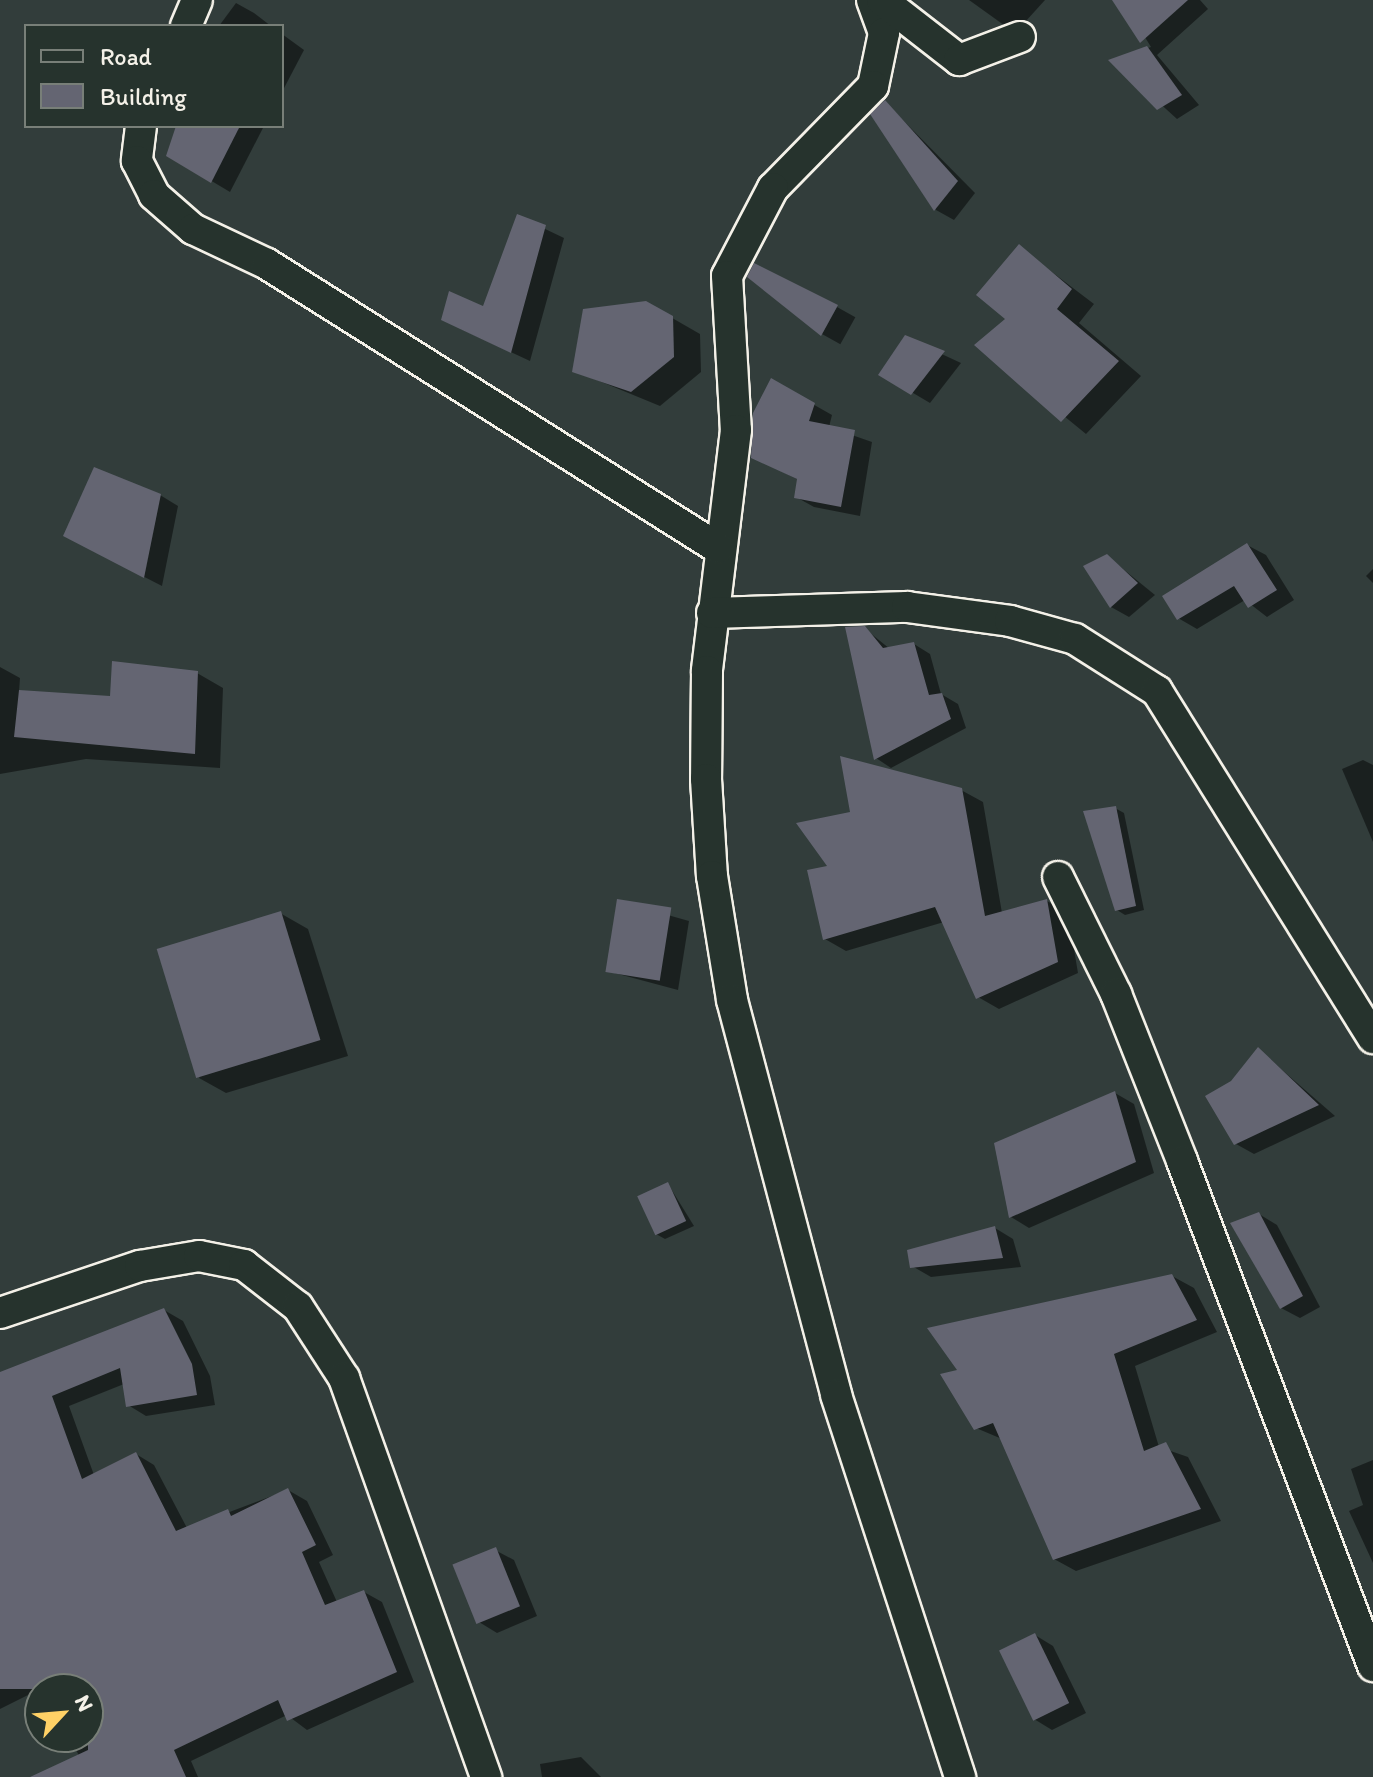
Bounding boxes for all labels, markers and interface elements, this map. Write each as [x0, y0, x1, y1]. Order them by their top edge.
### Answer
legend [24, 24, 284, 128]
text: Road [100, 42, 152, 71]
text: Building [100, 82, 187, 111]
north arrow [24, 1673, 104, 1753]
text: N [69, 1691, 100, 1716]

